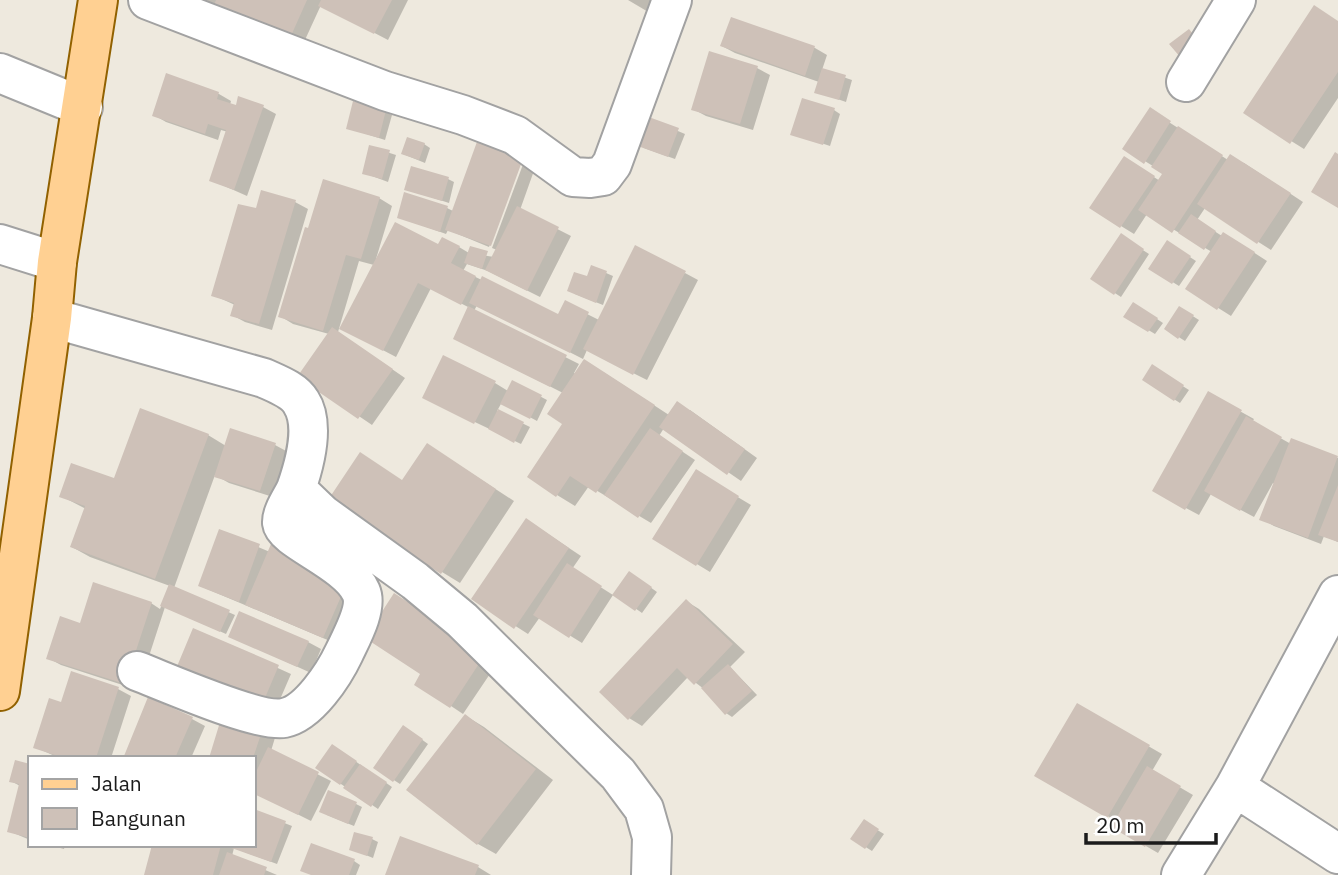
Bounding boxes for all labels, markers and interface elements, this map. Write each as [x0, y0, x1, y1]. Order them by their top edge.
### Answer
legend [28, 756, 256, 847]
text: Jalan [91, 769, 142, 797]
scale bar [1086, 802, 1216, 846]
text: Bangunan [91, 804, 186, 832]
text: 20 m [1096, 811, 1145, 839]

